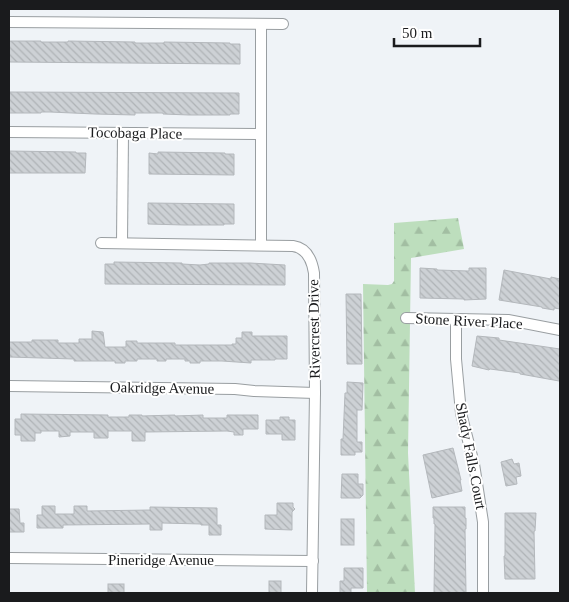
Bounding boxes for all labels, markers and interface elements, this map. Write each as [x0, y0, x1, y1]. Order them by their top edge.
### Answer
scale bar [394, 15, 480, 47]
text: 50 m [402, 25, 433, 41]
street label: Tocobaga Place [88, 124, 183, 142]
street label: Rivercrest Drive [305, 279, 323, 379]
street label: Stone River Place [415, 310, 523, 332]
street label: Oakridge Avenue [110, 379, 215, 397]
street label: Shady Falls Court [453, 401, 489, 512]
street label: Pineridge Avenue [108, 552, 214, 568]

